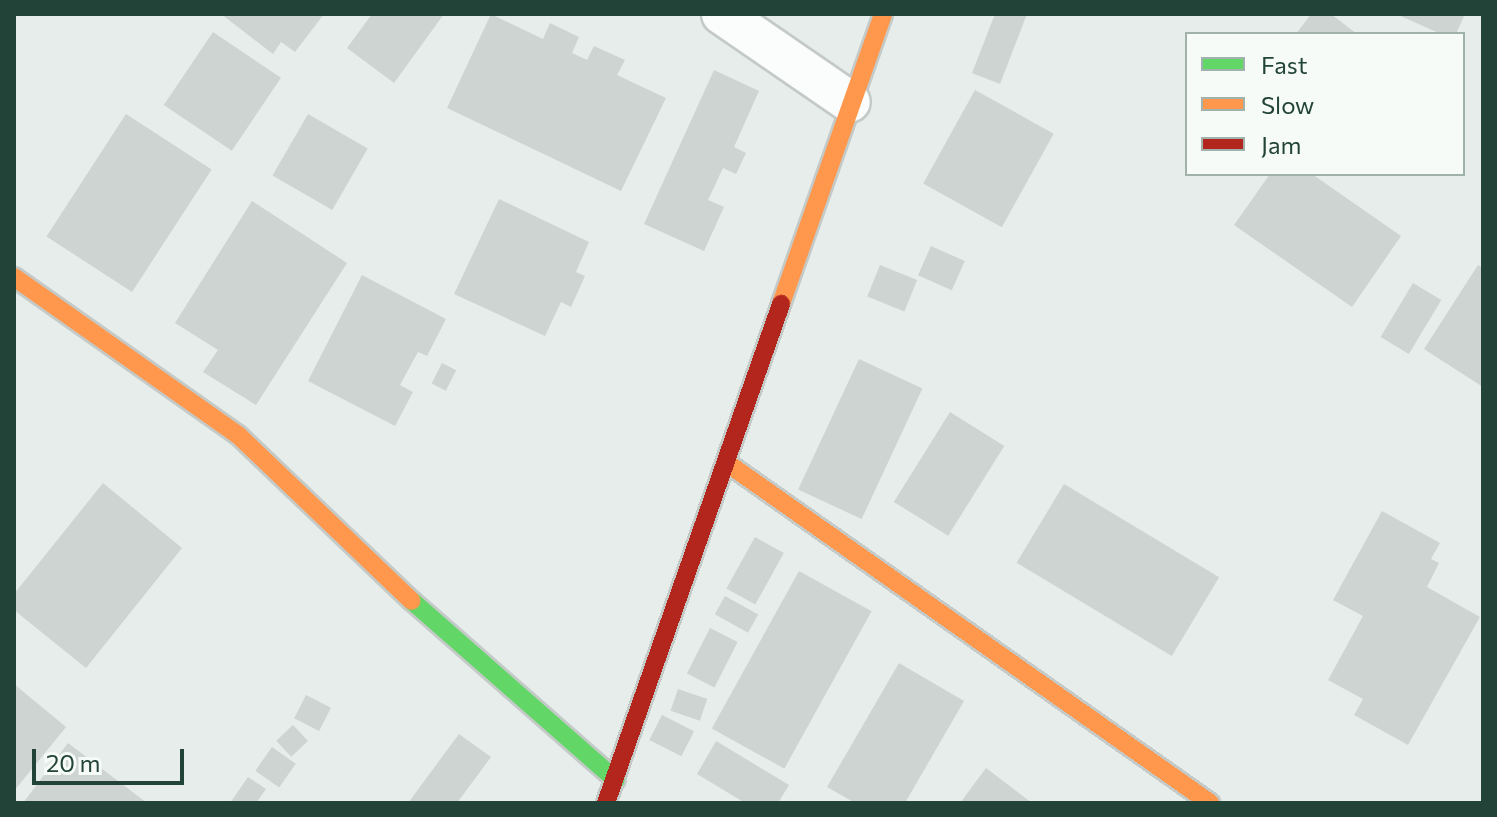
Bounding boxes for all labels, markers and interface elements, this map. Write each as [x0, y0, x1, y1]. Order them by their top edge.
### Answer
legend [1185, 32, 1465, 176]
text: Fast [1261, 50, 1308, 79]
text: Slow [1261, 90, 1314, 119]
text: Jam [1261, 130, 1301, 159]
scale bar [36, 733, 188, 783]
text: 20 m [46, 748, 100, 777]

